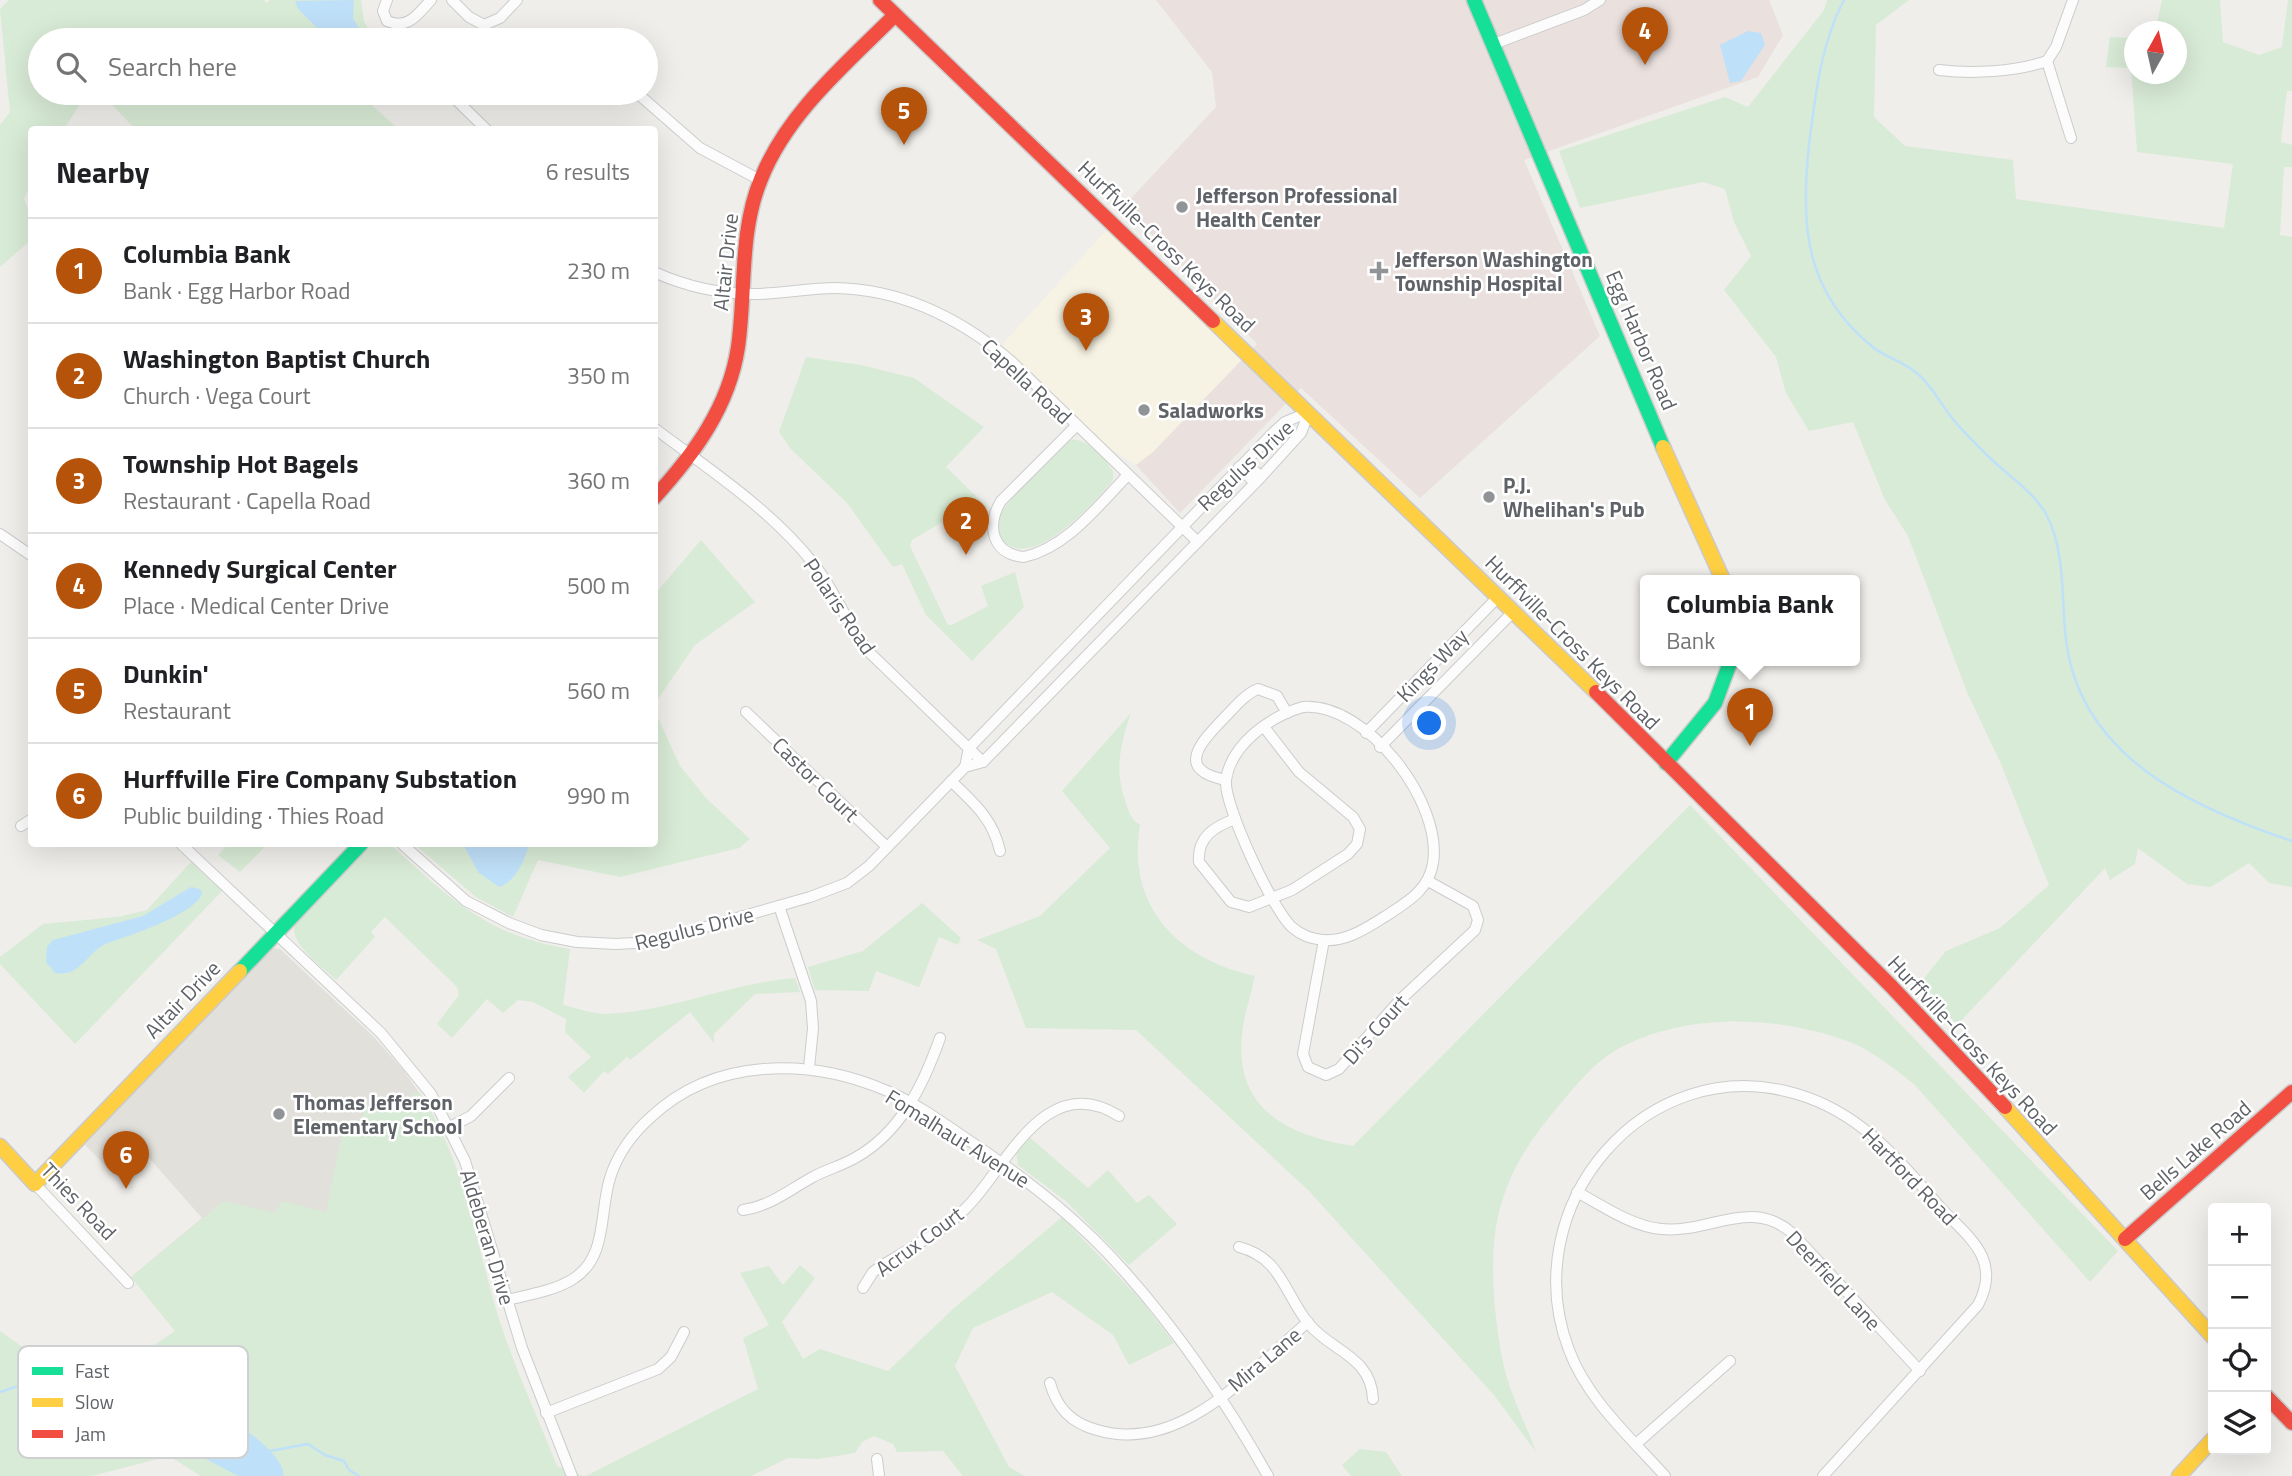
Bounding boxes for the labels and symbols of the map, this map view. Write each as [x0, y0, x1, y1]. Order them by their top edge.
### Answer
pin: 4 [1622, 7, 1668, 65]
north arrow [2124, 21, 2187, 84]
pin: 5 [881, 87, 927, 145]
street label: Hurffville-Cross Keys Road [1071, 152, 1263, 340]
place label: Jefferson Professional Health Center [1196, 179, 1398, 235]
marker: Jefferson Professional Health Center [1174, 199, 1190, 215]
street label: Altair Drive [704, 212, 746, 312]
place label: Jefferson Washington Township Hospital [1395, 243, 1593, 299]
marker: Jefferson Washington Township Hospital [1369, 261, 1389, 281]
street label: Egg Harbor Road [1598, 265, 1686, 415]
pin: 3 [1063, 293, 1109, 351]
street label: Capella Road [974, 330, 1080, 432]
place label: Saladworks [1158, 394, 1264, 426]
marker: Saladworks [1136, 402, 1152, 418]
street label: Regulus Drive [1190, 412, 1300, 518]
place label: P.J. Whelihan's Pub [1503, 469, 1645, 525]
marker: P.J. Whelihan's Pub [1481, 489, 1497, 505]
pin: 2 [943, 497, 989, 555]
street label: Hurffville-Cross Keys Road [1478, 547, 1668, 737]
street label: Polaris Road [796, 551, 884, 661]
street label: Kings Way [1389, 621, 1475, 709]
pin: 1 [1727, 688, 1773, 746]
your location [1412, 706, 1446, 740]
street label: Castor Court [765, 729, 867, 829]
street label: Regulus Drive [631, 898, 757, 958]
street label: Hurffville-Cross Keys Road [1881, 948, 2065, 1142]
street label: Altair Drive [137, 953, 227, 1045]
street label: Di's Court [1335, 986, 1416, 1071]
street label: Fomalhaut Avenue [879, 1081, 1037, 1195]
place label: Thomas Jefferson Elementary School [293, 1086, 463, 1142]
street label: Bells Lake Road [2132, 1092, 2258, 1208]
marker: Thomas Jefferson Elementary School [271, 1106, 287, 1122]
street label: Hartford Road [1855, 1120, 1965, 1232]
pin: 6 [103, 1131, 149, 1189]
street label: Thies Road [34, 1155, 124, 1247]
street label: Aldeberan Drive [452, 1165, 524, 1309]
street label: Acrux Court [868, 1198, 970, 1284]
street label: Deerfield Lane [1779, 1223, 1889, 1337]
street label: Mira Lane [1220, 1319, 1308, 1399]
legend [18, 1346, 248, 1458]
text: Fast [75, 1356, 110, 1385]
text: Slow [75, 1387, 114, 1416]
text: Jam [75, 1419, 106, 1448]

